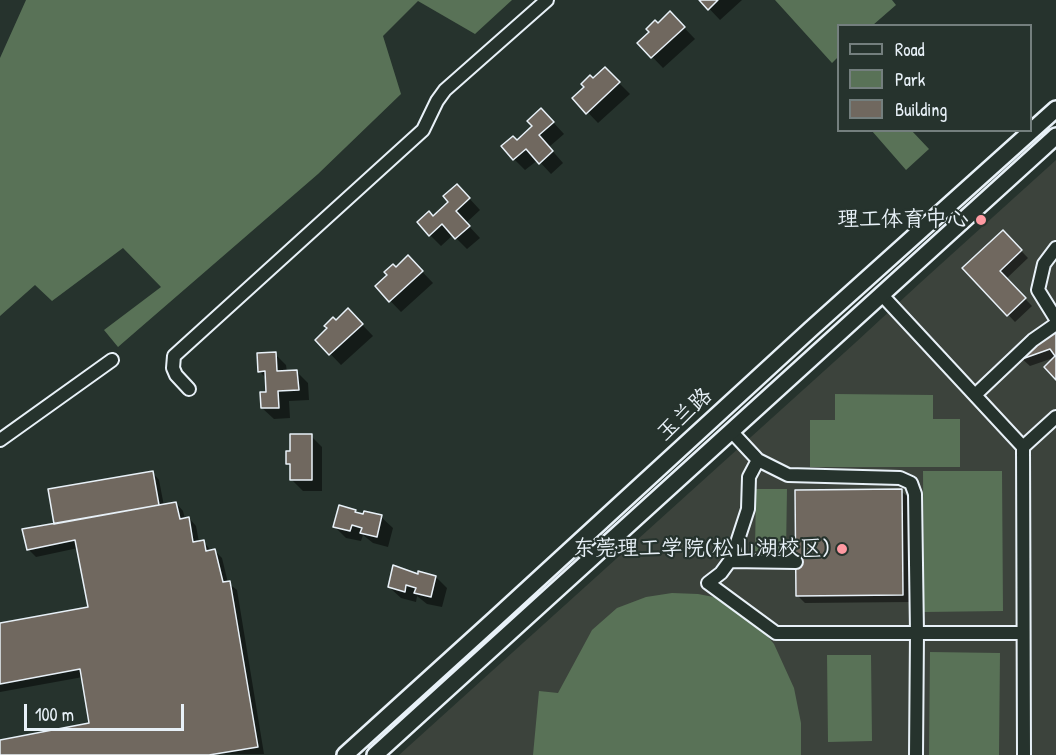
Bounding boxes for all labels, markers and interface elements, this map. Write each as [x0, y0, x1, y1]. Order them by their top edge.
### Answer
legend [837, 24, 1032, 132]
text: Road [895, 37, 925, 62]
text: Park [895, 67, 925, 92]
text: Building [895, 97, 947, 122]
place label: 理工体育中心 [837, 207, 969, 233]
marker: 理工体育中心 [974, 213, 988, 227]
street label: 玉兰路 [652, 383, 718, 447]
place label: 东莞理工学院(松山湖校区) [573, 536, 830, 562]
marker: 东莞理工学院(松山湖校区) [835, 542, 849, 556]
scale bar [27, 692, 188, 730]
text: 100 m [35, 702, 74, 727]

